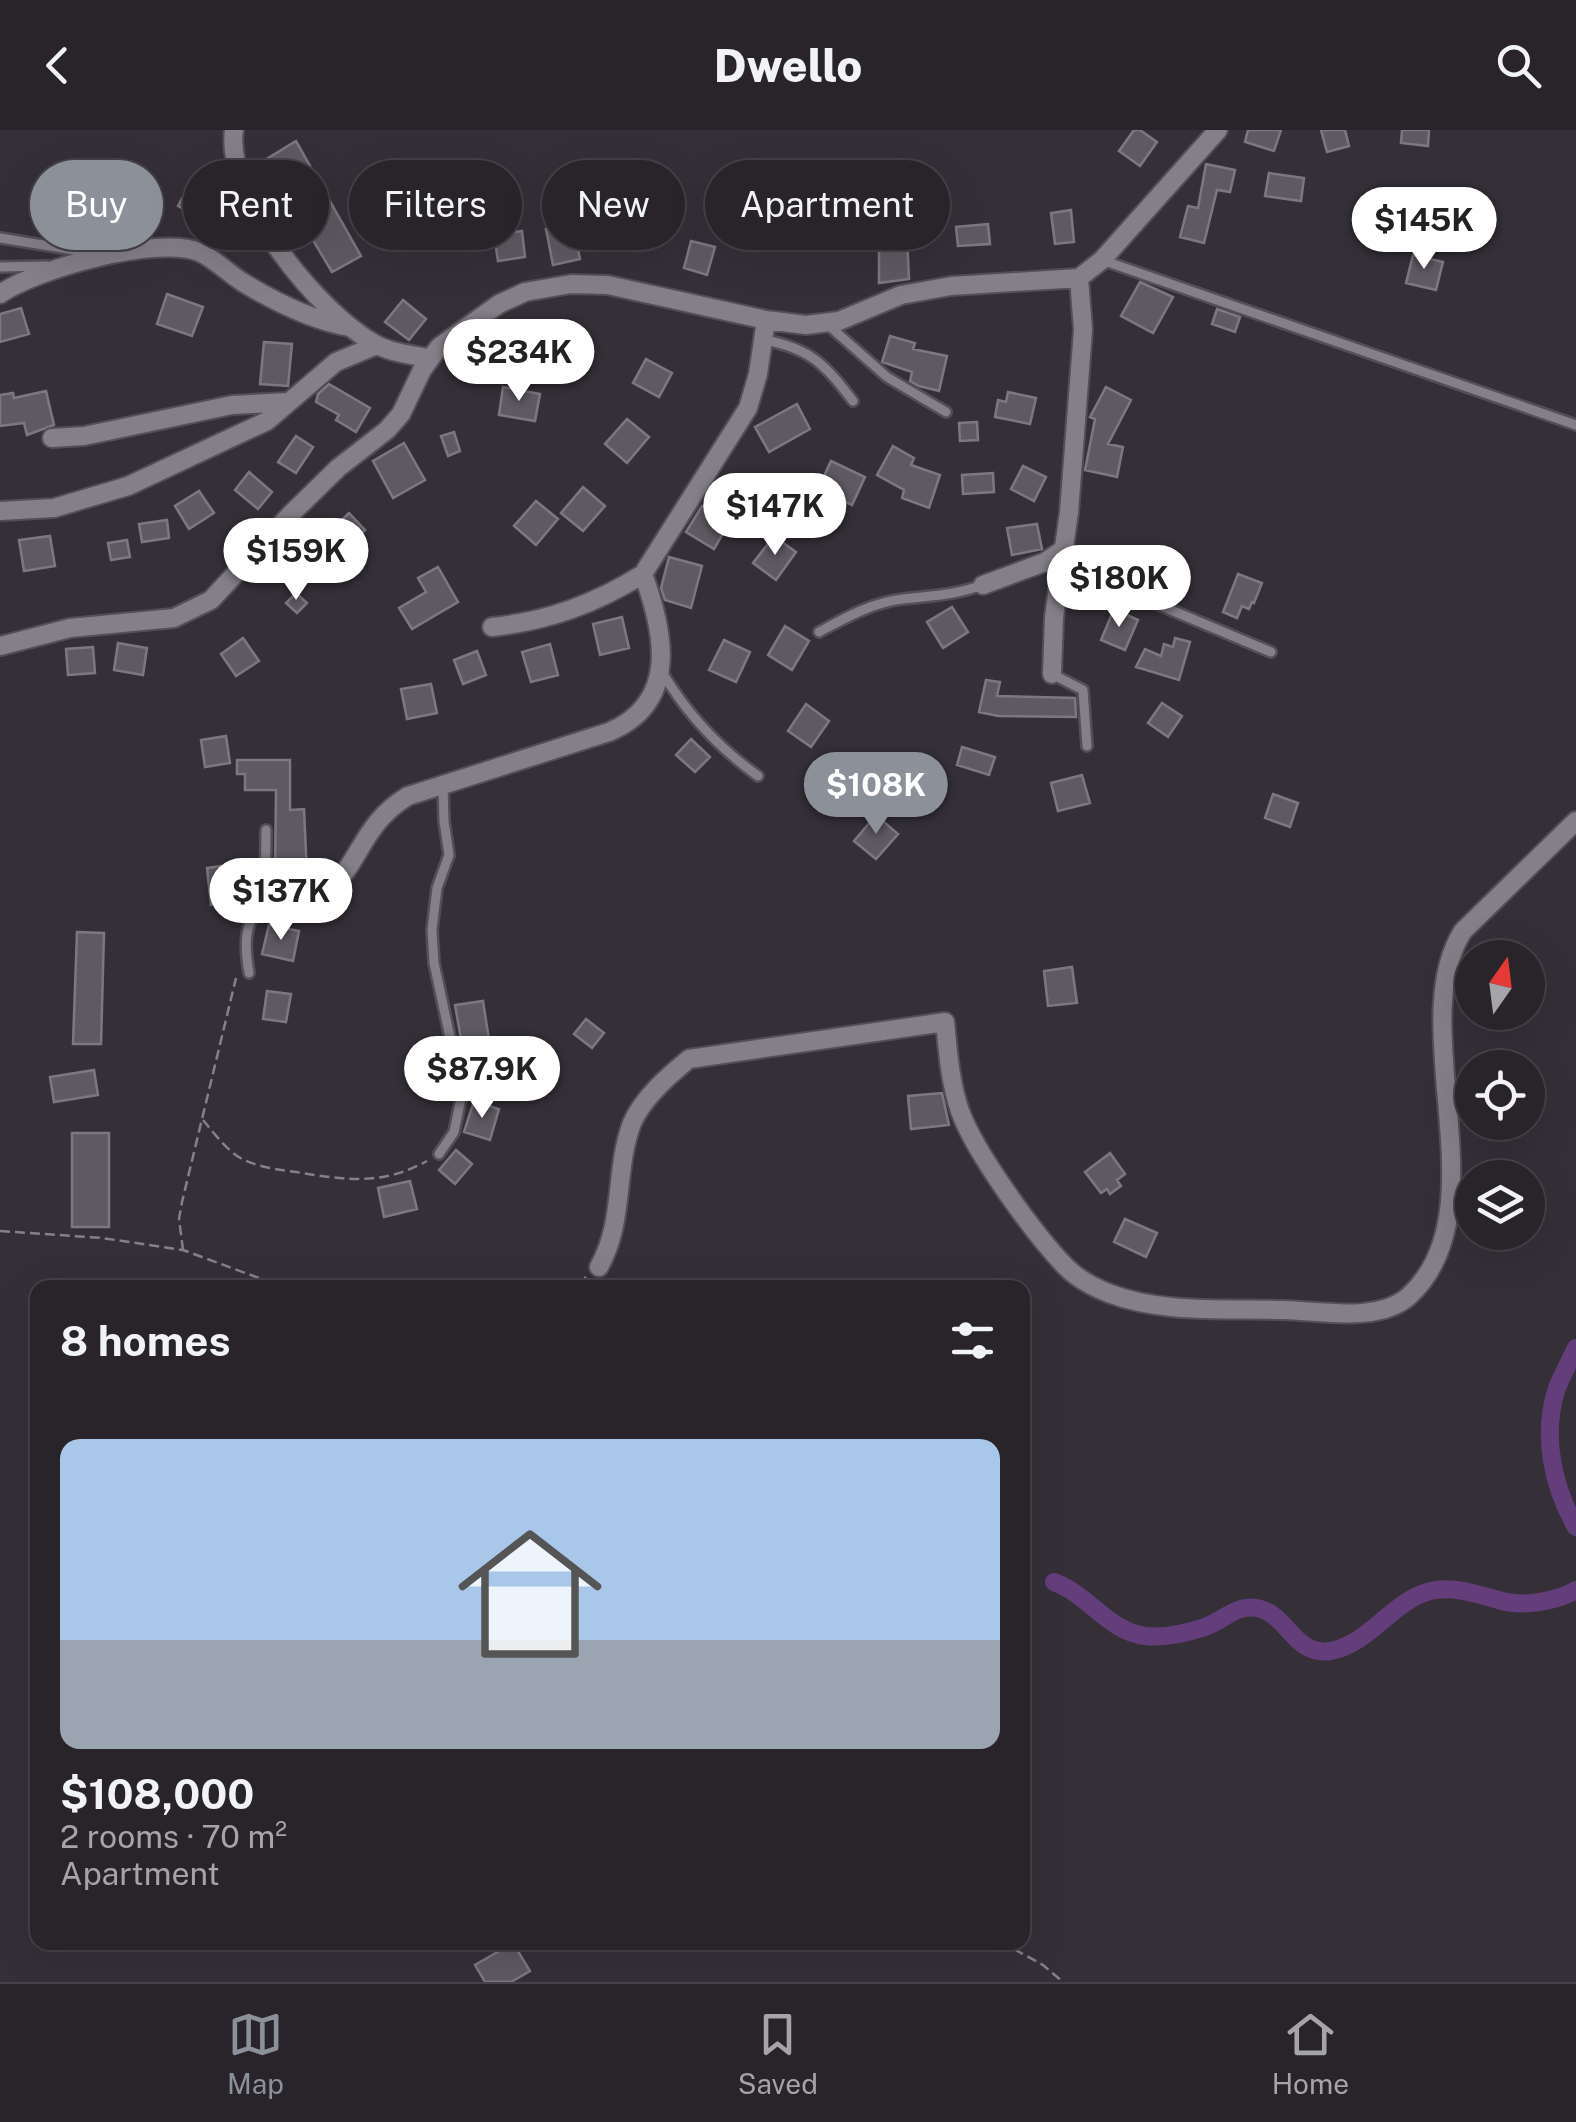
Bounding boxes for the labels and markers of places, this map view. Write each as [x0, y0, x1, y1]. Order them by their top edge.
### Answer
pin: $145K [1354, 187, 1494, 272]
pin: $234K [449, 319, 589, 404]
pin: $147K [705, 473, 845, 558]
pin: $159K [226, 518, 366, 603]
pin: $180K [1049, 545, 1189, 630]
pin: $108K [806, 752, 946, 837]
pin: $137K [211, 858, 351, 943]
pin: $87.9K [401, 1036, 563, 1121]

